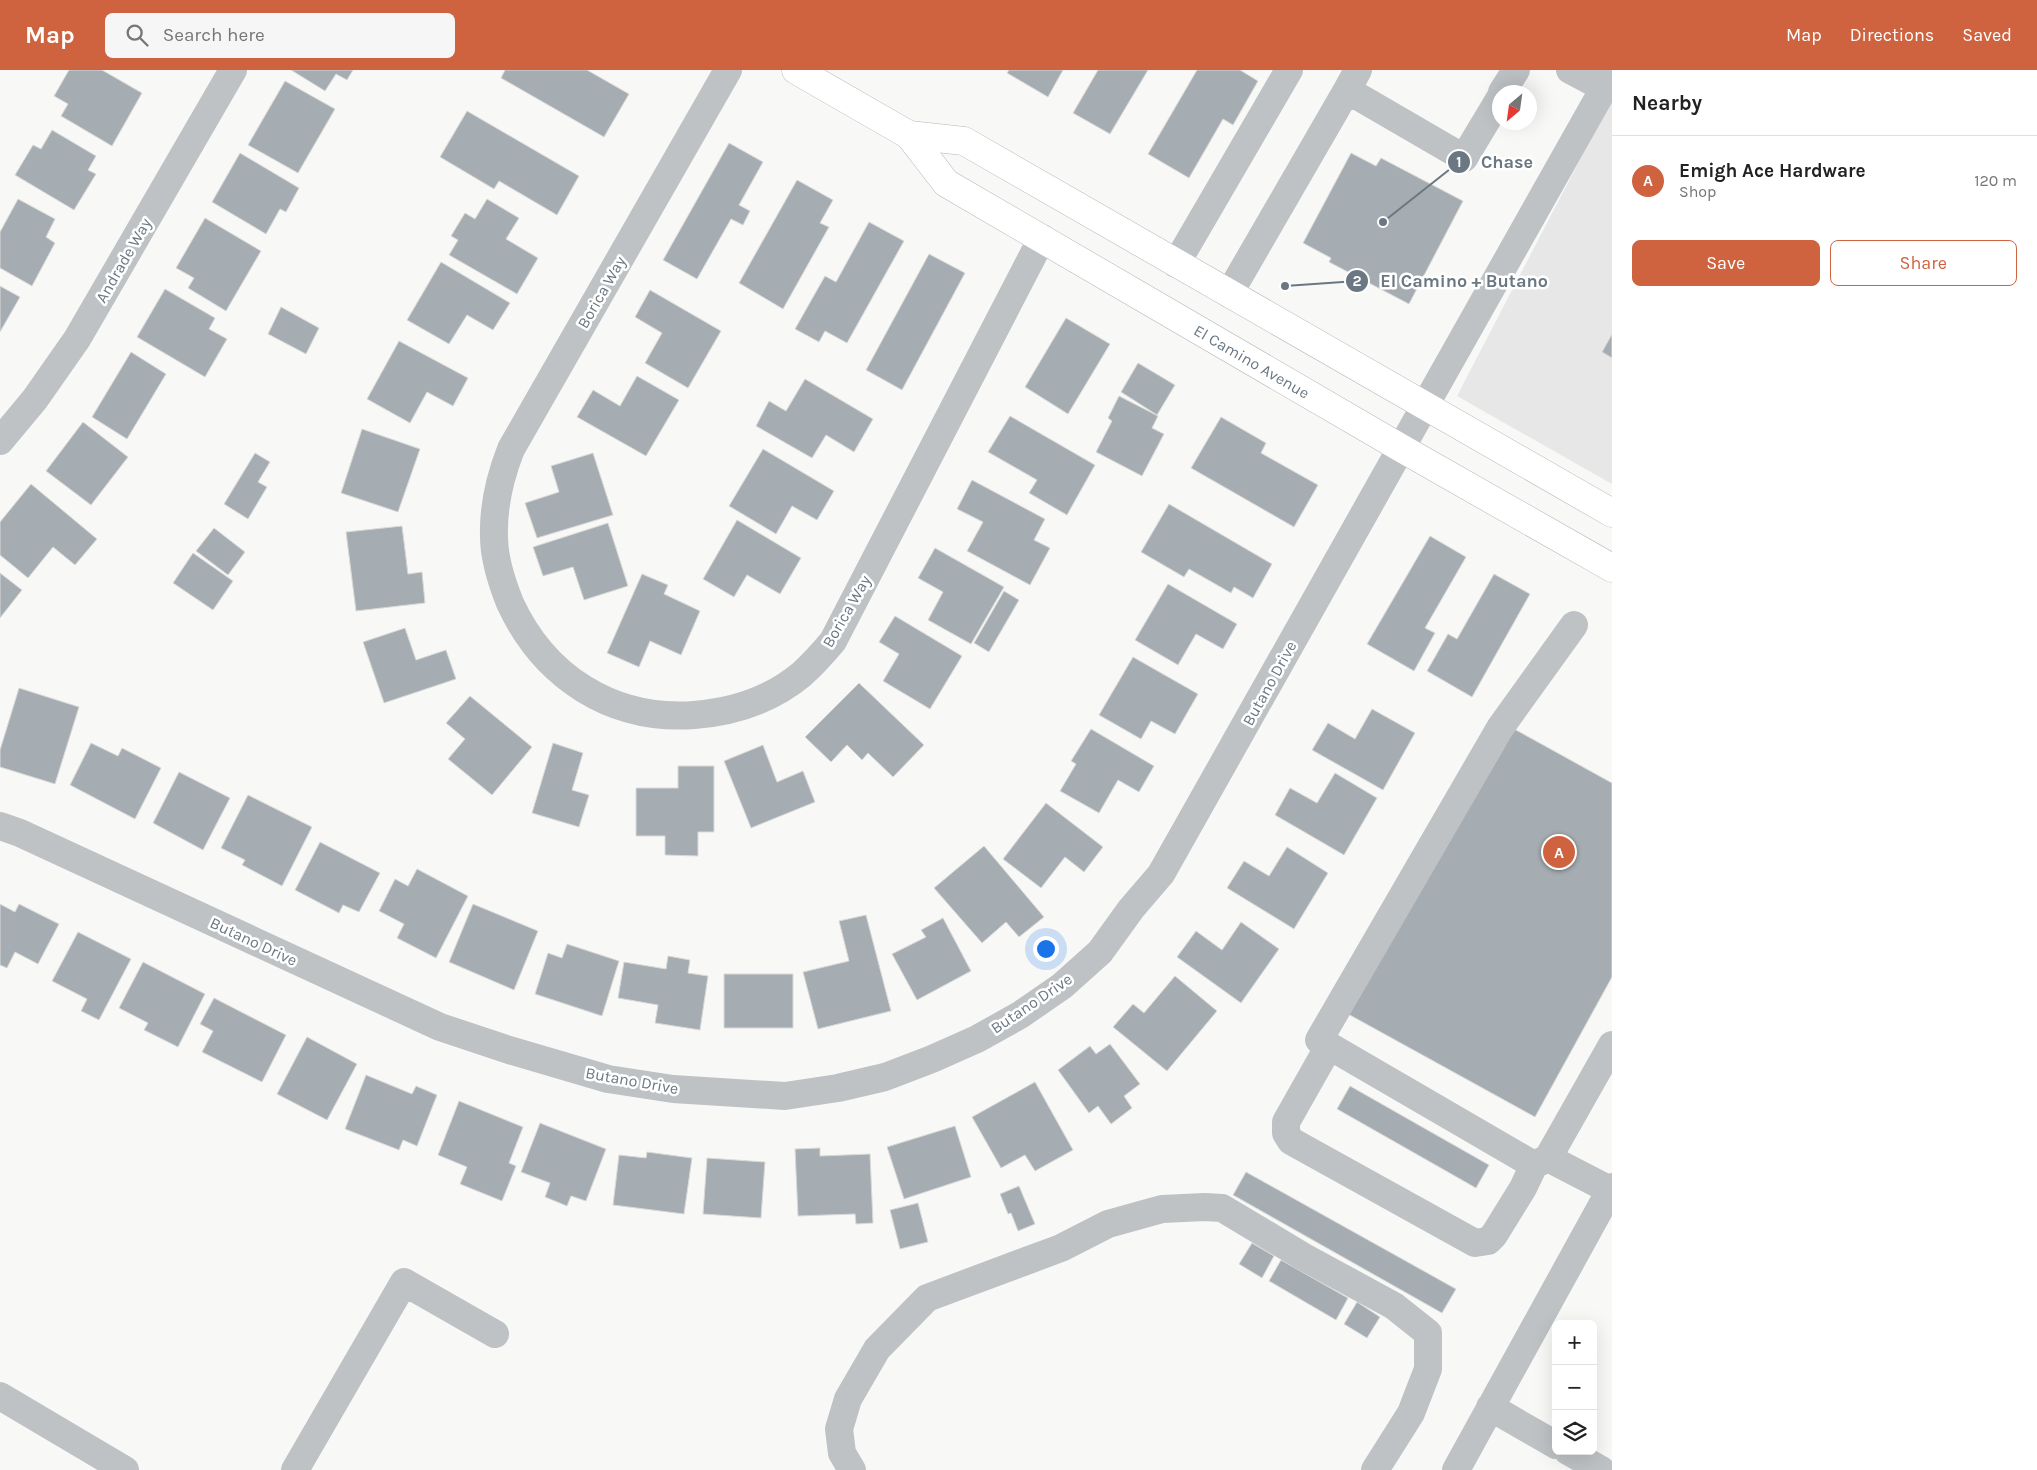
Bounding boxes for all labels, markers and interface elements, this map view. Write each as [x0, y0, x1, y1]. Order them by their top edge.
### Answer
search box [105, 13, 455, 58]
text: Map [25, 21, 75, 49]
icon: search [123, 21, 151, 49]
text: Search here [163, 24, 265, 46]
text: Map [1786, 24, 1822, 46]
text: Directions [1850, 24, 1934, 46]
text: Saved [1962, 24, 2012, 46]
north arrow [1492, 85, 1537, 130]
text: Nearby [1632, 91, 1702, 115]
callout: Chase [1446, 146, 1544, 179]
text: Chase [1481, 151, 1533, 173]
text: 1 [1456, 153, 1462, 171]
text: Emigh Ace Hardware [1679, 160, 1866, 182]
text: A [1643, 171, 1653, 190]
text: 120 m [1974, 171, 2017, 190]
text: Shop [1679, 182, 1716, 201]
street label: Andrade Way [92, 214, 156, 306]
button: Save [1632, 240, 1820, 286]
button: Share [1830, 240, 2017, 286]
street label: Borica Way [573, 252, 630, 332]
callout: El Camino + Butano [1345, 264, 1557, 297]
text: El Camino + Butano [1380, 270, 1548, 292]
text: 2 [1352, 272, 1362, 290]
street label: El Camino Avenue [1190, 321, 1313, 403]
street label: Borica Way [818, 571, 875, 651]
street label: Butano Drive [1238, 638, 1301, 729]
pin: A [1543, 833, 1575, 871]
street label: Butano Drive [207, 913, 300, 970]
your location [1033, 936, 1059, 962]
street label: Butano Drive [987, 969, 1076, 1038]
street label: Butano Drive [584, 1063, 680, 1098]
map controls [1552, 1320, 1597, 1455]
button: + [1552, 1320, 1597, 1365]
button: − [1552, 1365, 1597, 1410]
button: layers [1552, 1410, 1597, 1455]

